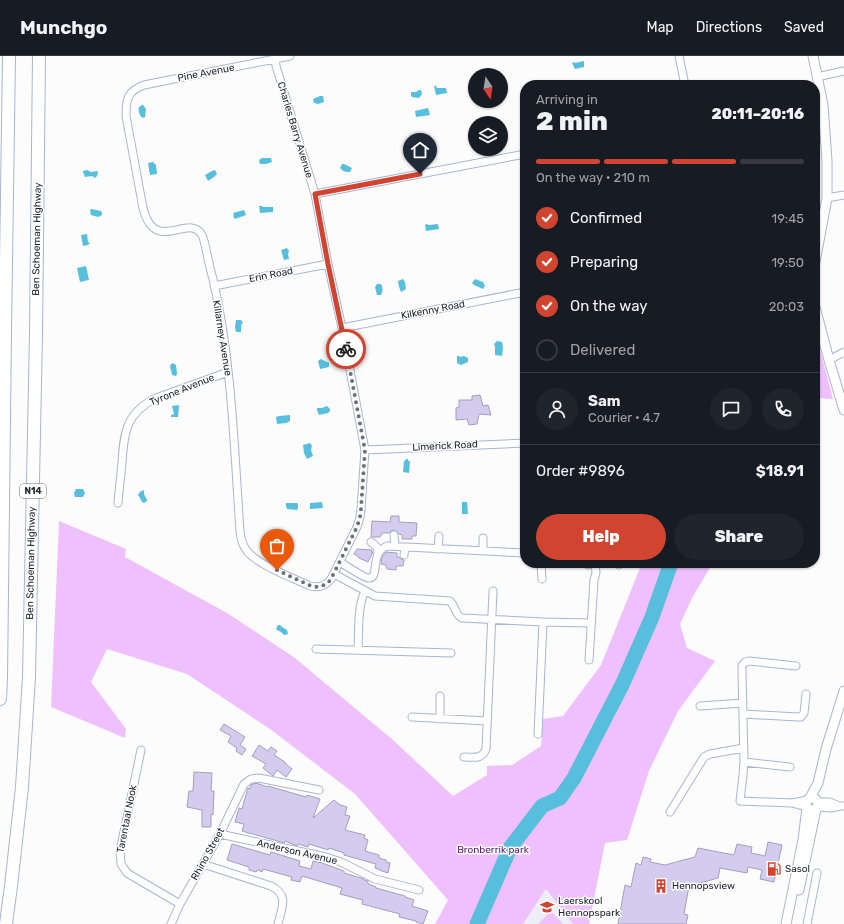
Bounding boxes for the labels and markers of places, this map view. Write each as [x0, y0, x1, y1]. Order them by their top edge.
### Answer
pin [403, 133, 437, 174]
pin [260, 529, 294, 570]
fuel station icon: Sasol [766, 861, 782, 877]
place label: Sasol [785, 863, 810, 875]
building icon: Hennopsview [653, 878, 669, 894]
place label: Hennopsview [672, 880, 735, 892]
place label: Laerskool Hennopspark [558, 895, 621, 919]
school or university icon: Laerskool Hennopspark [539, 899, 555, 915]

